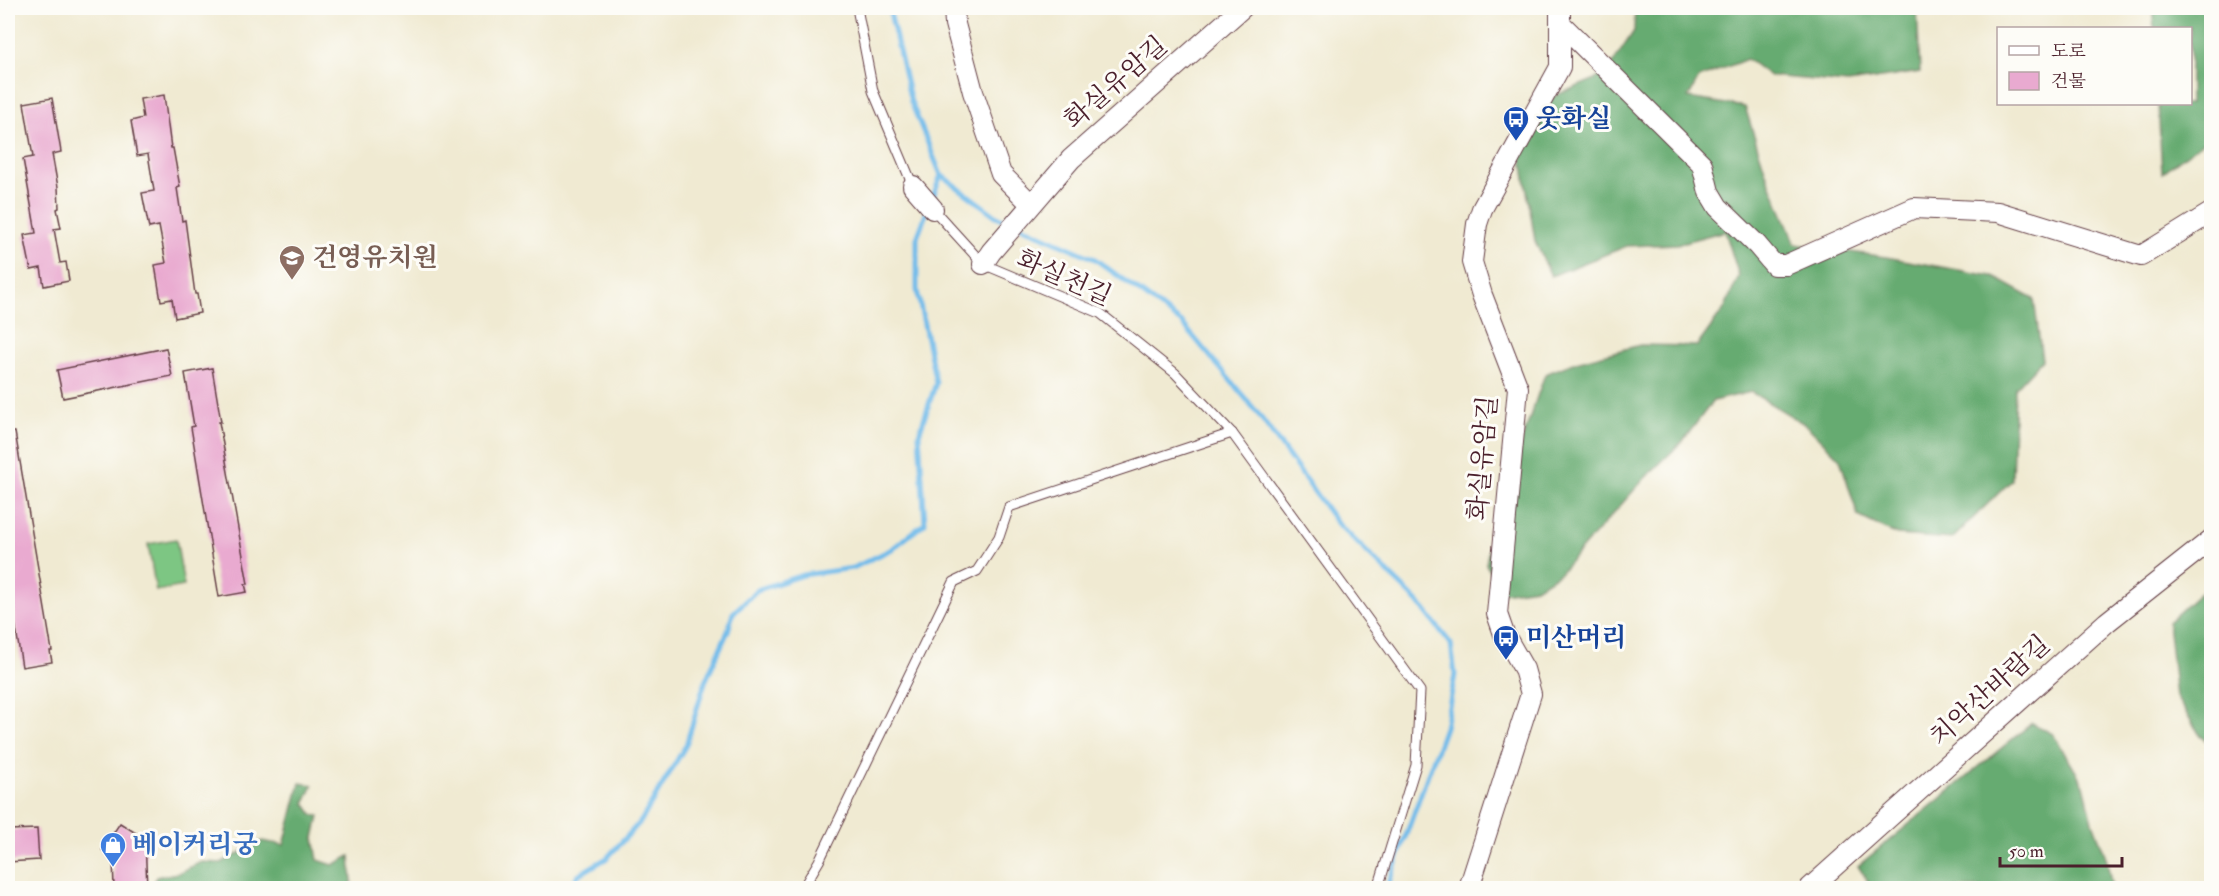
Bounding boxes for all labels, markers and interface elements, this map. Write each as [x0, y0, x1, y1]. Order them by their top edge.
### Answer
legend [1997, 27, 2192, 105]
street label: 화실유암길 [1058, 30, 1174, 136]
text: 도로 [2051, 40, 2086, 63]
text: 건물 [2051, 70, 2086, 93]
place label: 웃화실 [1536, 103, 1611, 135]
bus stop icon: 웃화실 [1501, 104, 1531, 142]
place label: 건영유치원 [312, 242, 438, 274]
school or university icon: 건영유치원 [277, 243, 307, 281]
street label: 화실천길 [1012, 243, 1116, 313]
street label: 화실유암길 [1462, 394, 1504, 522]
place label: 미산머리 [1526, 622, 1626, 654]
bus stop icon: 미산머리 [1491, 623, 1521, 661]
street label: 치악산바람길 [1923, 629, 2057, 753]
place label: 베이커리궁 [132, 829, 258, 861]
shop icon: 베이커리궁 [98, 830, 128, 868]
scale bar [2000, 830, 2122, 868]
text: 50 m [2009, 840, 2044, 863]

